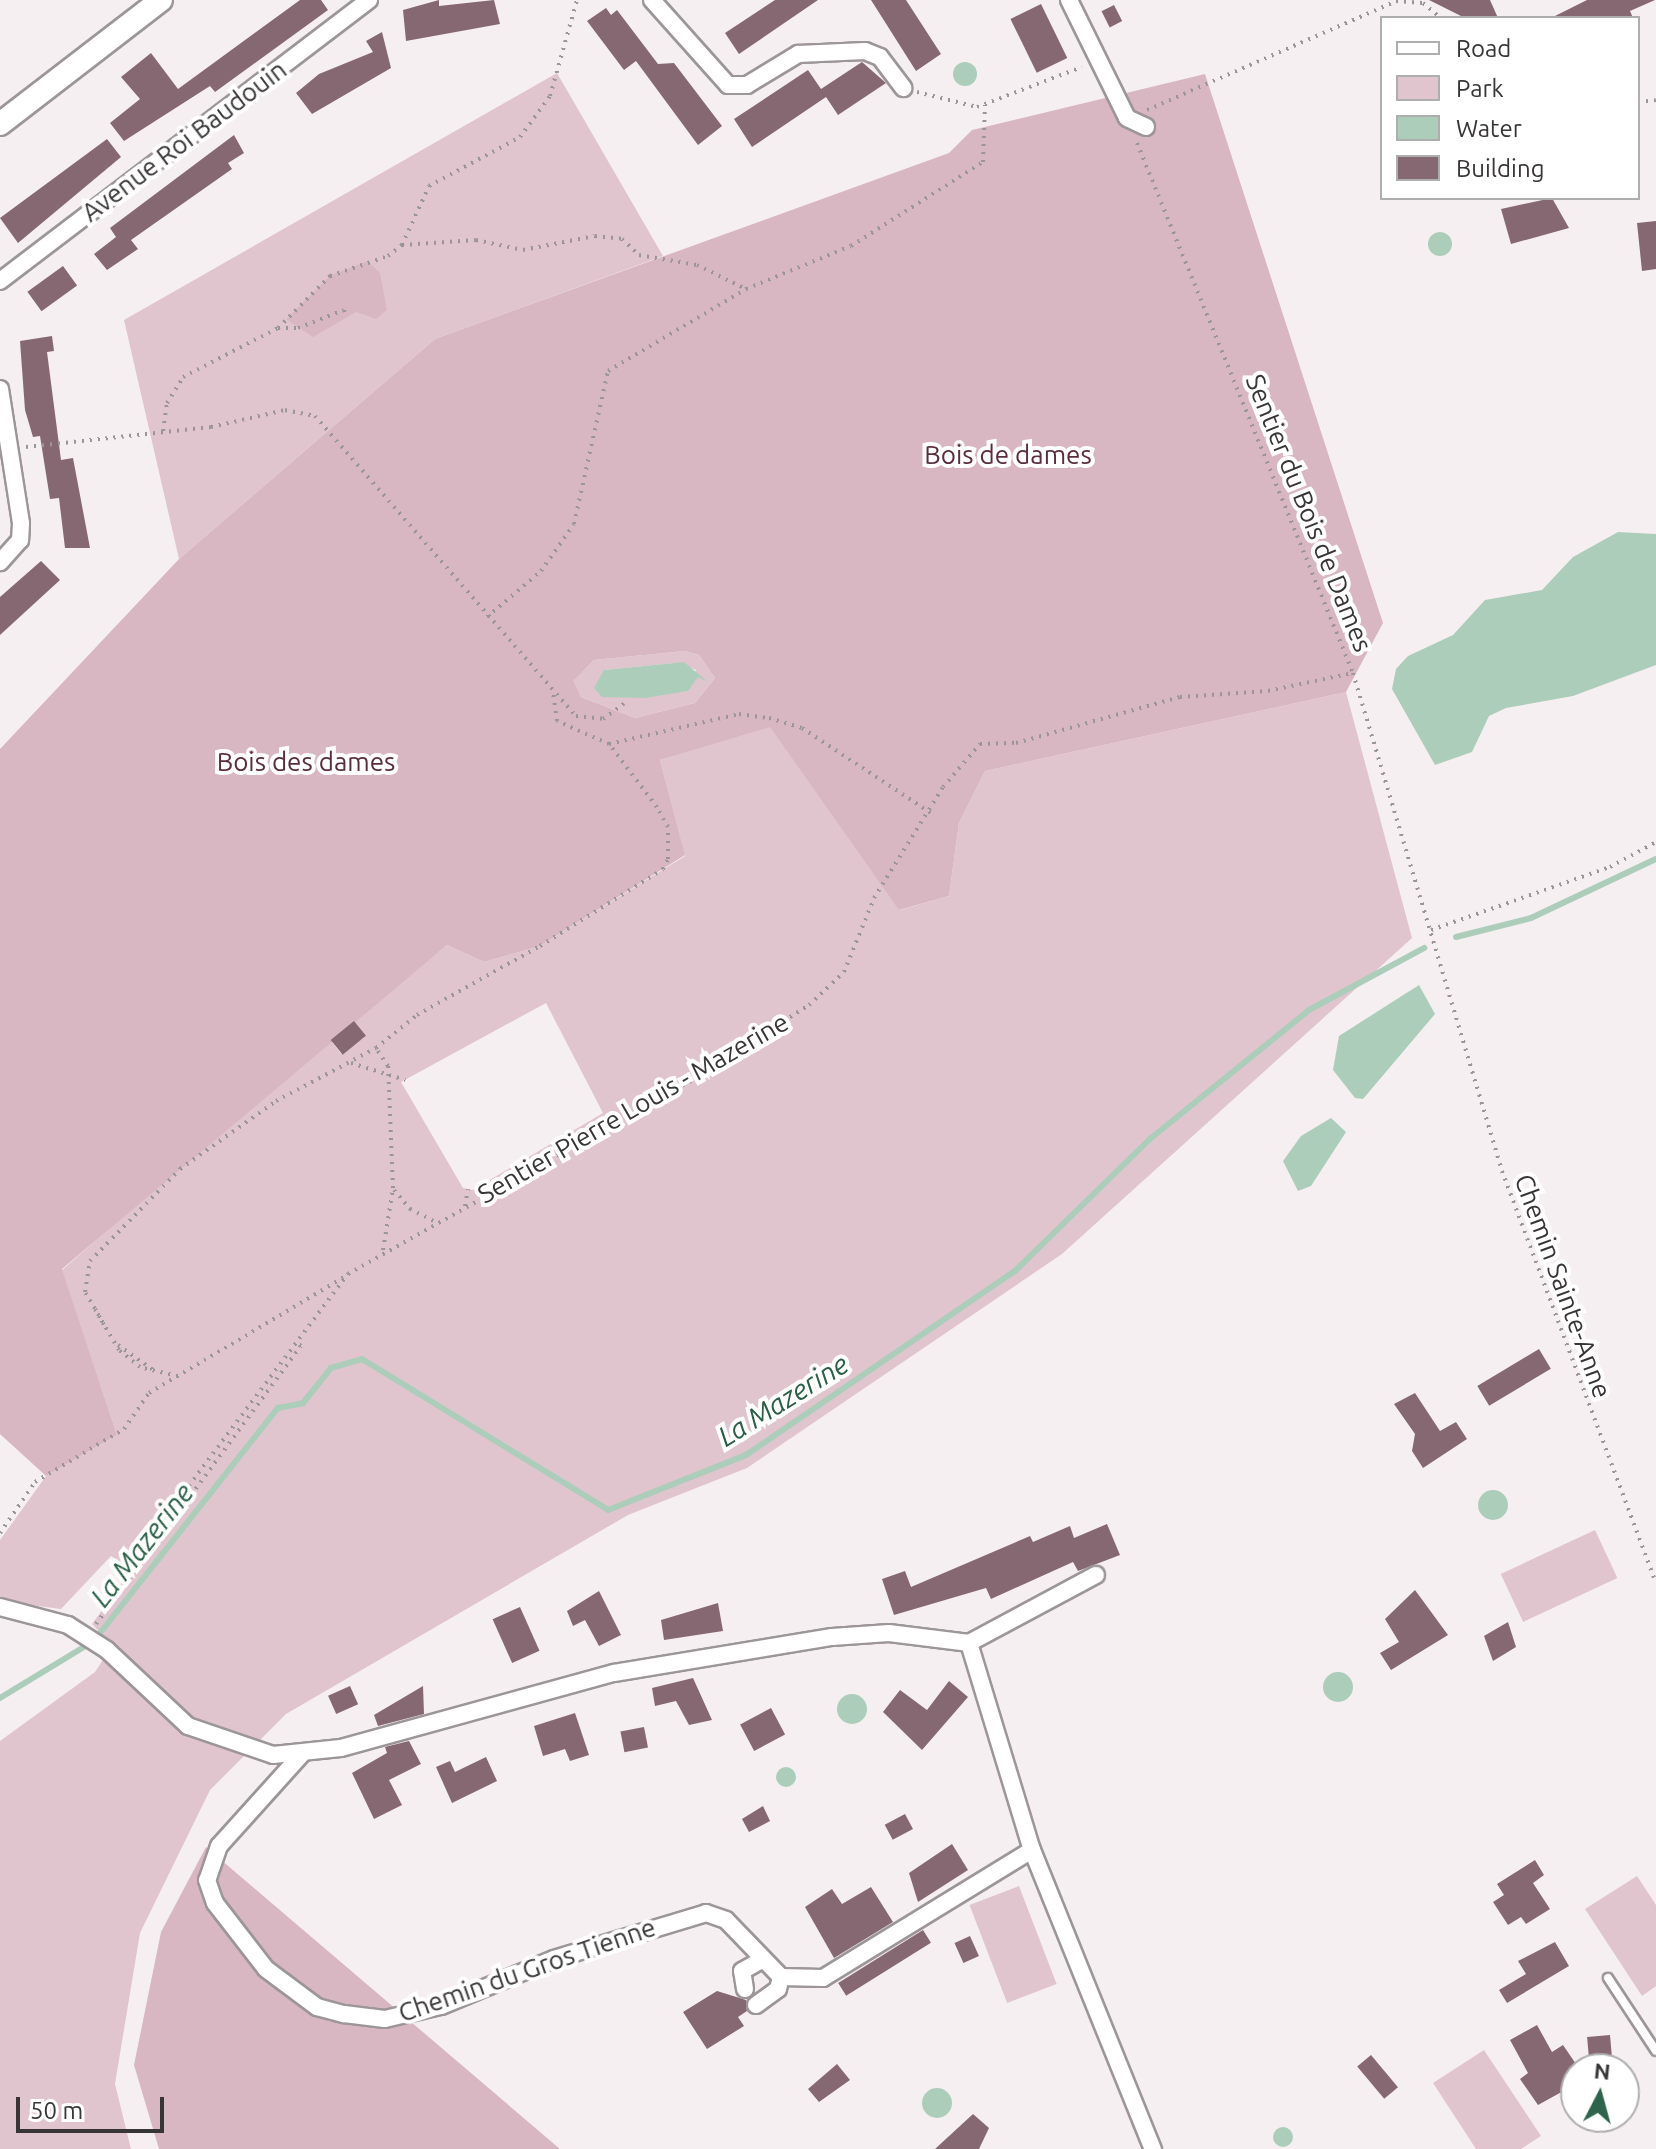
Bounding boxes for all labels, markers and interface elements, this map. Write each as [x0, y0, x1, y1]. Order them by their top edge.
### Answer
legend [1380, 16, 1640, 200]
text: Road [1456, 35, 1511, 62]
street label: Avenue Roi Baudouin [75, 54, 293, 228]
text: Park [1456, 75, 1504, 102]
text: Water [1456, 115, 1522, 142]
text: Building [1456, 155, 1544, 182]
street label: Sentier du Bois de Dames [1239, 370, 1379, 656]
park label: Bois de dames [924, 439, 1092, 471]
park label: Bois des dames [217, 746, 395, 778]
street label: Sentier Pierre Louis - Mazerine [472, 1006, 794, 1210]
street label: Chemin Sainte-Anne [1508, 1170, 1618, 1402]
water label: La Mazerine [712, 1347, 854, 1453]
water label: La Mazerine [83, 1477, 201, 1613]
street label: Chemin du Gros Tienne [394, 1911, 660, 2029]
north arrow [1560, 2053, 1640, 2133]
text: N [1593, 2057, 1612, 2084]
scale bar [20, 2081, 168, 2131]
text: 50 m [30, 2097, 83, 2124]

